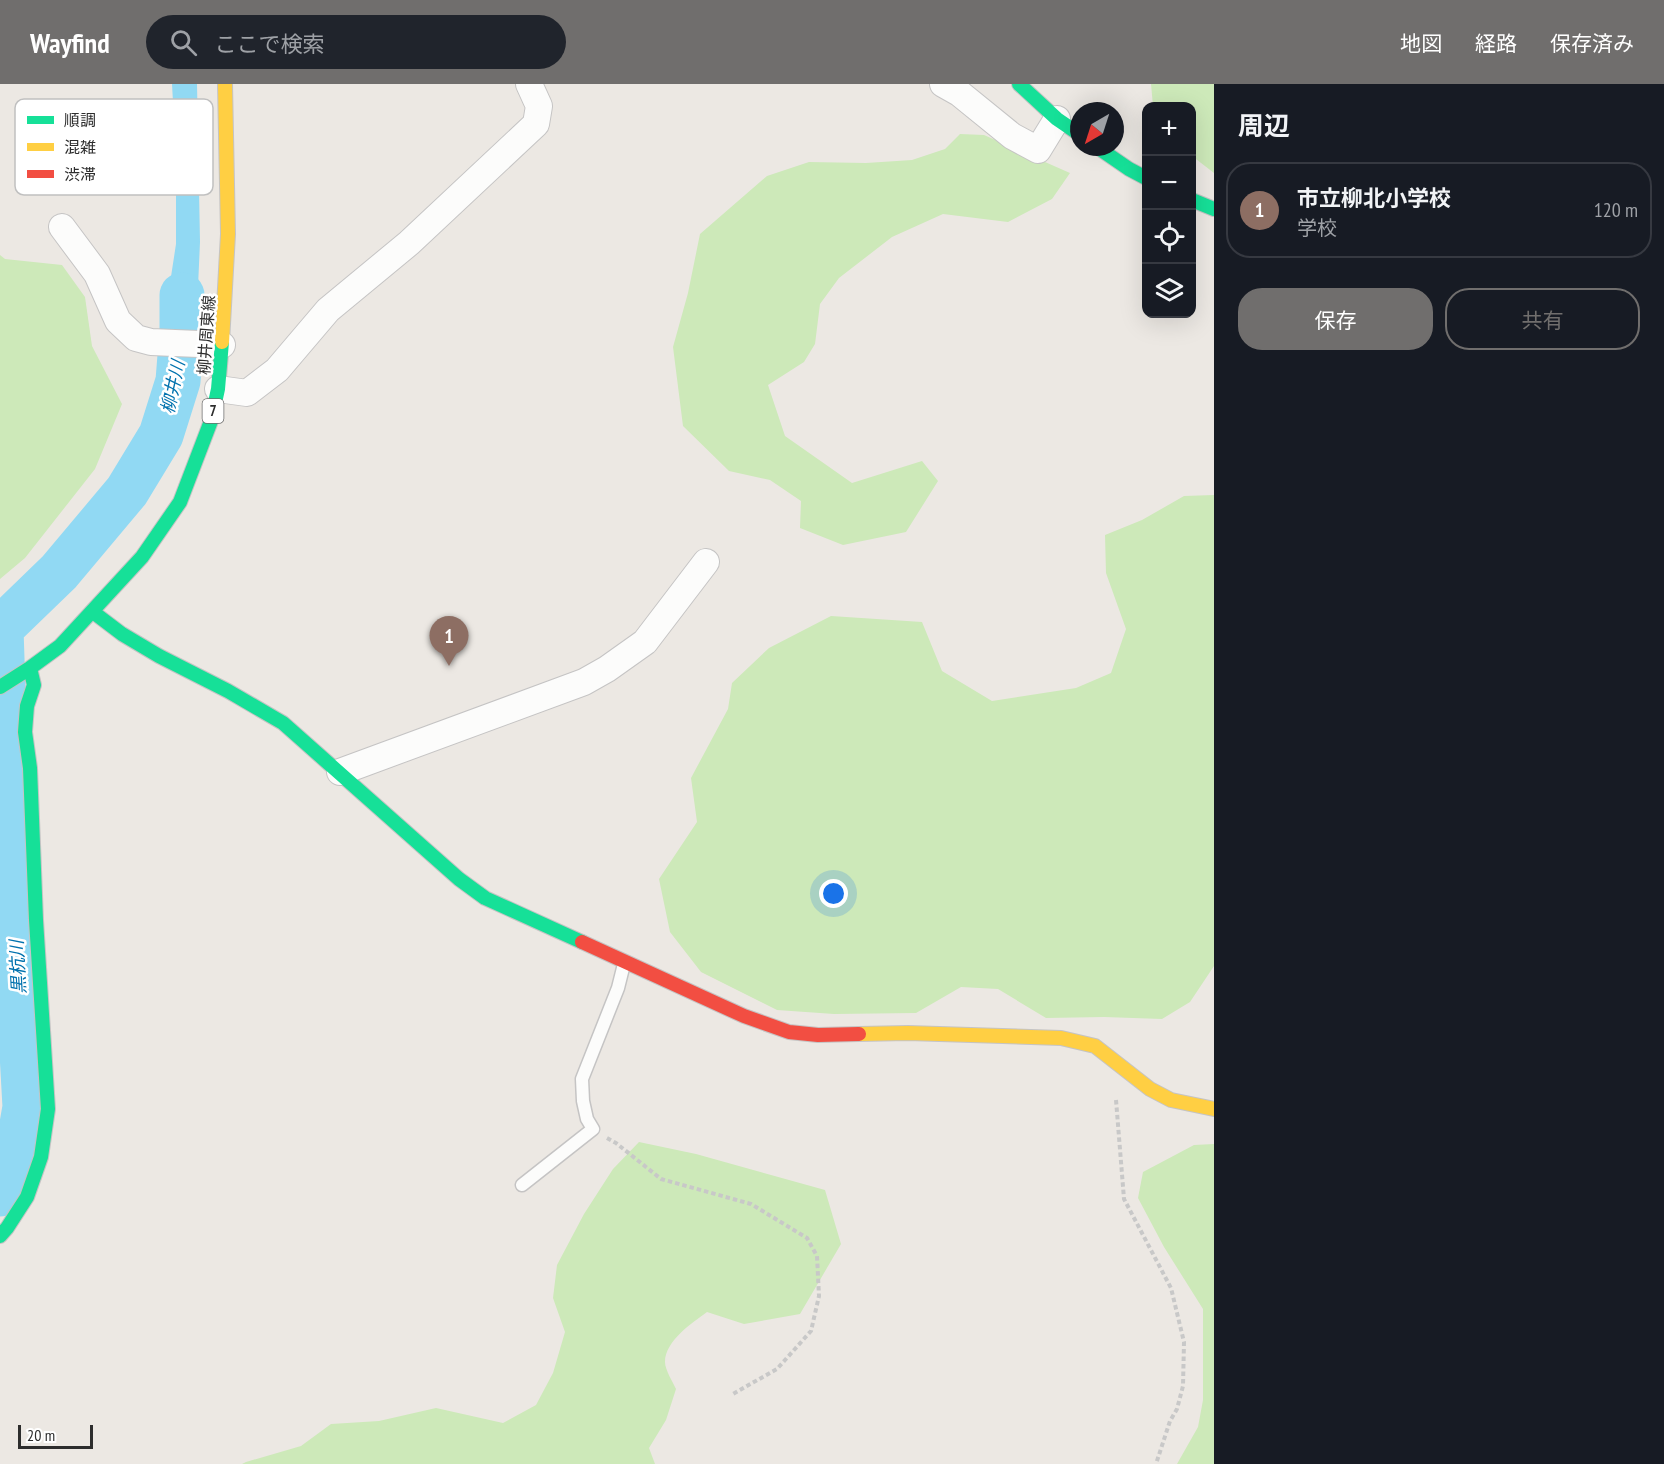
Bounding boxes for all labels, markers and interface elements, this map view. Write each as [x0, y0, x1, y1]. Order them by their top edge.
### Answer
search box [146, 15, 566, 69]
text: Wayfind [30, 24, 110, 61]
icon: search [167, 26, 200, 59]
text: ここで検索 [215, 30, 325, 58]
text: 地図 [1400, 30, 1442, 57]
text: 経路 [1475, 30, 1517, 57]
text: 保存済み [1550, 30, 1634, 57]
legend [15, 99, 213, 195]
north arrow [1070, 102, 1124, 156]
map controls [1142, 102, 1196, 318]
button: + [1142, 102, 1196, 156]
text: 周辺 [1238, 109, 1290, 142]
text: 順調 [64, 110, 96, 130]
text: 混雑 [64, 137, 96, 157]
button: − [1142, 156, 1196, 210]
text: 渋滞 [64, 164, 96, 184]
text: 市立柳北小学校 [1297, 184, 1451, 212]
text: 1 [1255, 197, 1264, 223]
text: 120 m [1594, 197, 1638, 223]
button: locate [1142, 210, 1196, 264]
text: 学校 [1297, 215, 1337, 241]
button: layers [1142, 264, 1196, 318]
button: 保存 [1238, 288, 1433, 350]
button: 共有 [1445, 288, 1640, 350]
street label: 柳井周東線 [193, 294, 219, 376]
water label: 柳井川 [156, 356, 190, 416]
road number: 7 [202, 399, 224, 423]
pin: 1 [430, 616, 468, 666]
your location [819, 879, 848, 908]
water label: 黒杭川 [4, 937, 30, 995]
scale bar [18, 1422, 93, 1450]
text: 20 m [27, 1425, 55, 1445]

